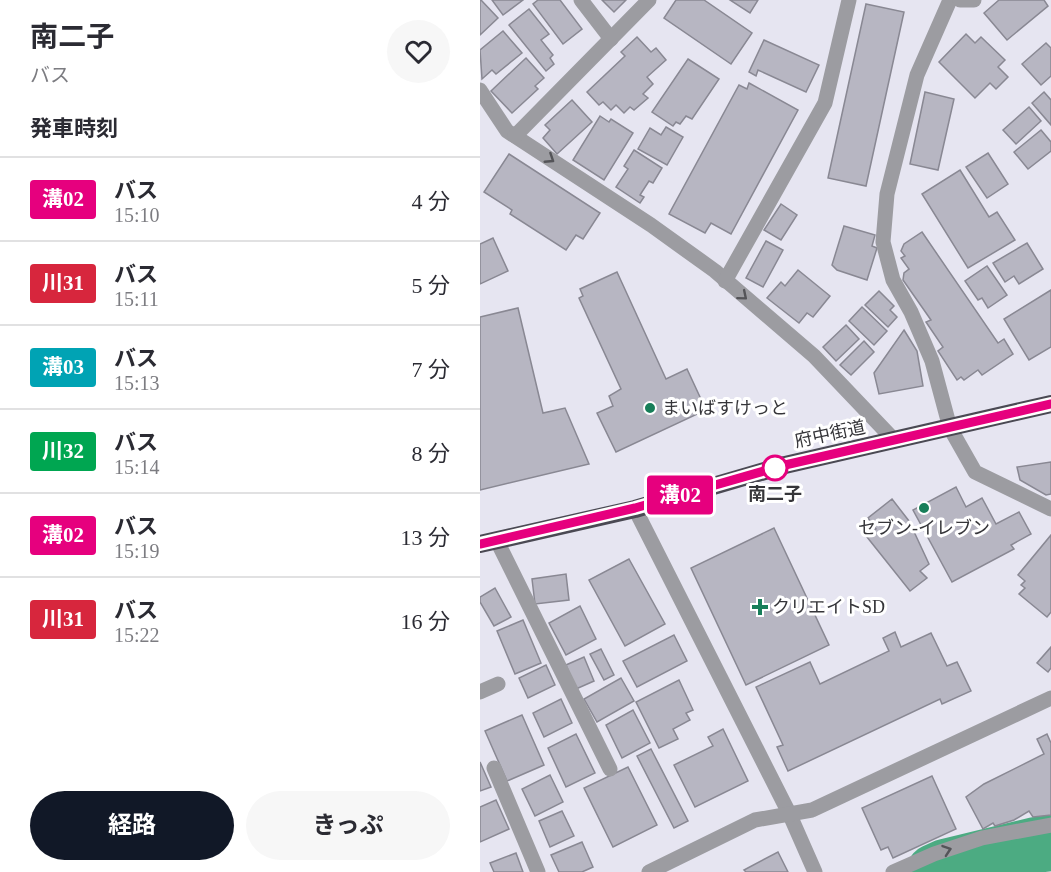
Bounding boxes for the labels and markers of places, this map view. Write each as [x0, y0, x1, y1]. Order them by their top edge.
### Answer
place label: まいばすけっと [662, 398, 788, 418]
marker: まいばすけっと [643, 401, 657, 415]
marker: 南二子 [762, 455, 788, 481]
place label: 南二子 [748, 484, 802, 504]
marker: セブン-イレブン [917, 501, 931, 515]
place label: セブン-イレブン [858, 518, 990, 538]
place label: クリエイトSD [772, 597, 885, 617]
marker: クリエイトSD [753, 600, 767, 614]

